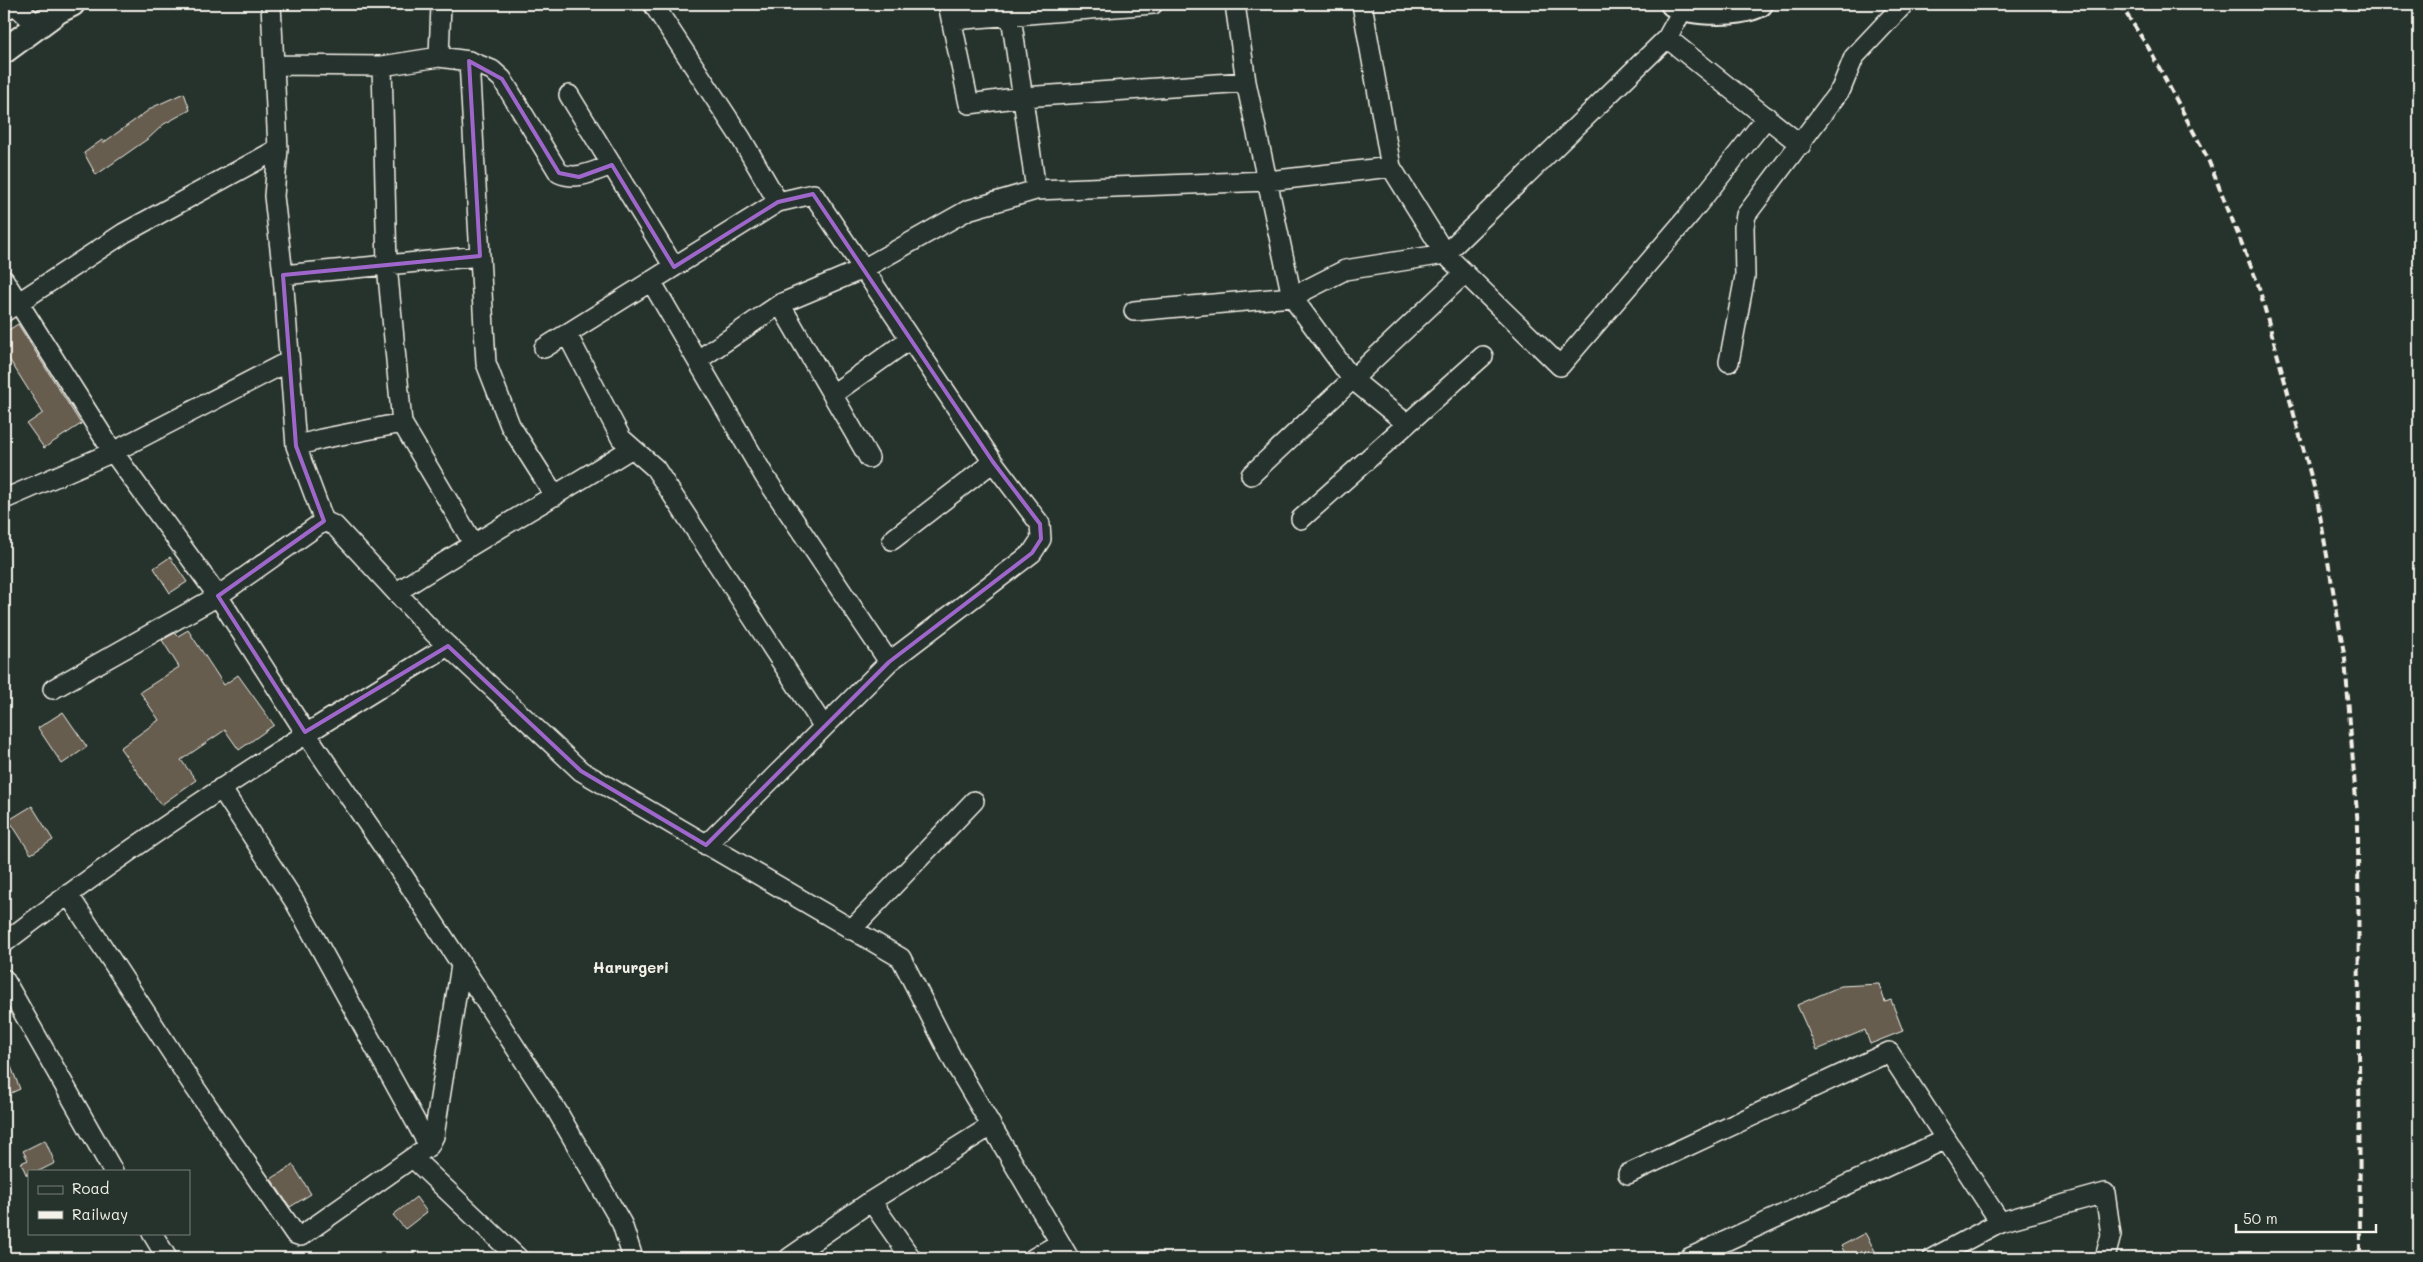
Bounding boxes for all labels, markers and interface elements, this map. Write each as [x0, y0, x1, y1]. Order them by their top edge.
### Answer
district label: Harurgeri [593, 957, 669, 977]
legend [28, 1170, 190, 1234]
text: Road [72, 1178, 109, 1198]
scale bar [2236, 1202, 2376, 1234]
text: Railway [72, 1204, 128, 1224]
text: 50 m [2243, 1208, 2278, 1228]

